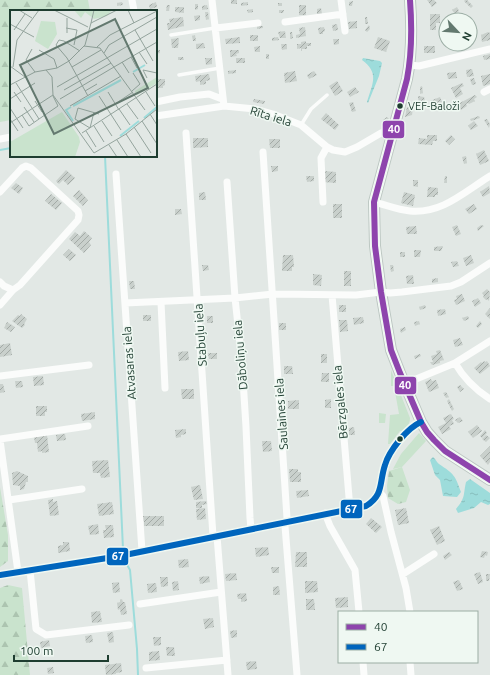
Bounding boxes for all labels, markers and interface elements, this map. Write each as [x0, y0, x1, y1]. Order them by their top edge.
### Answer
inset map [10, 10, 157, 157]
north arrow [438, 12, 478, 52]
text: N [460, 30, 474, 43]
place label: VEF-Baloži [408, 100, 460, 112]
marker: VEF-Baloži [395, 101, 405, 111]
street label: Rīta iela [249, 104, 293, 128]
line badge: 40 [382, 120, 405, 139]
text: 40 [388, 123, 400, 135]
street label: Stabuļu iela [191, 303, 209, 367]
street label: Dāboliņu iela [230, 320, 250, 390]
street label: Atvasaras iela [120, 326, 138, 400]
street label: Bērzgales iela [330, 365, 350, 439]
line badge: 40 [394, 376, 417, 395]
street label: Saulaines iela [272, 378, 290, 450]
text: 40 [399, 379, 411, 391]
unlabelled marker [395, 434, 405, 444]
line badge: 67 [340, 499, 363, 519]
text: 67 [345, 503, 357, 515]
line badge: 67 [106, 547, 129, 566]
text: 67 [112, 550, 124, 562]
legend [338, 611, 478, 663]
text: 40 [374, 620, 388, 633]
scale bar [14, 637, 108, 663]
text: 67 [374, 640, 388, 653]
text: 100 m [20, 644, 53, 657]

